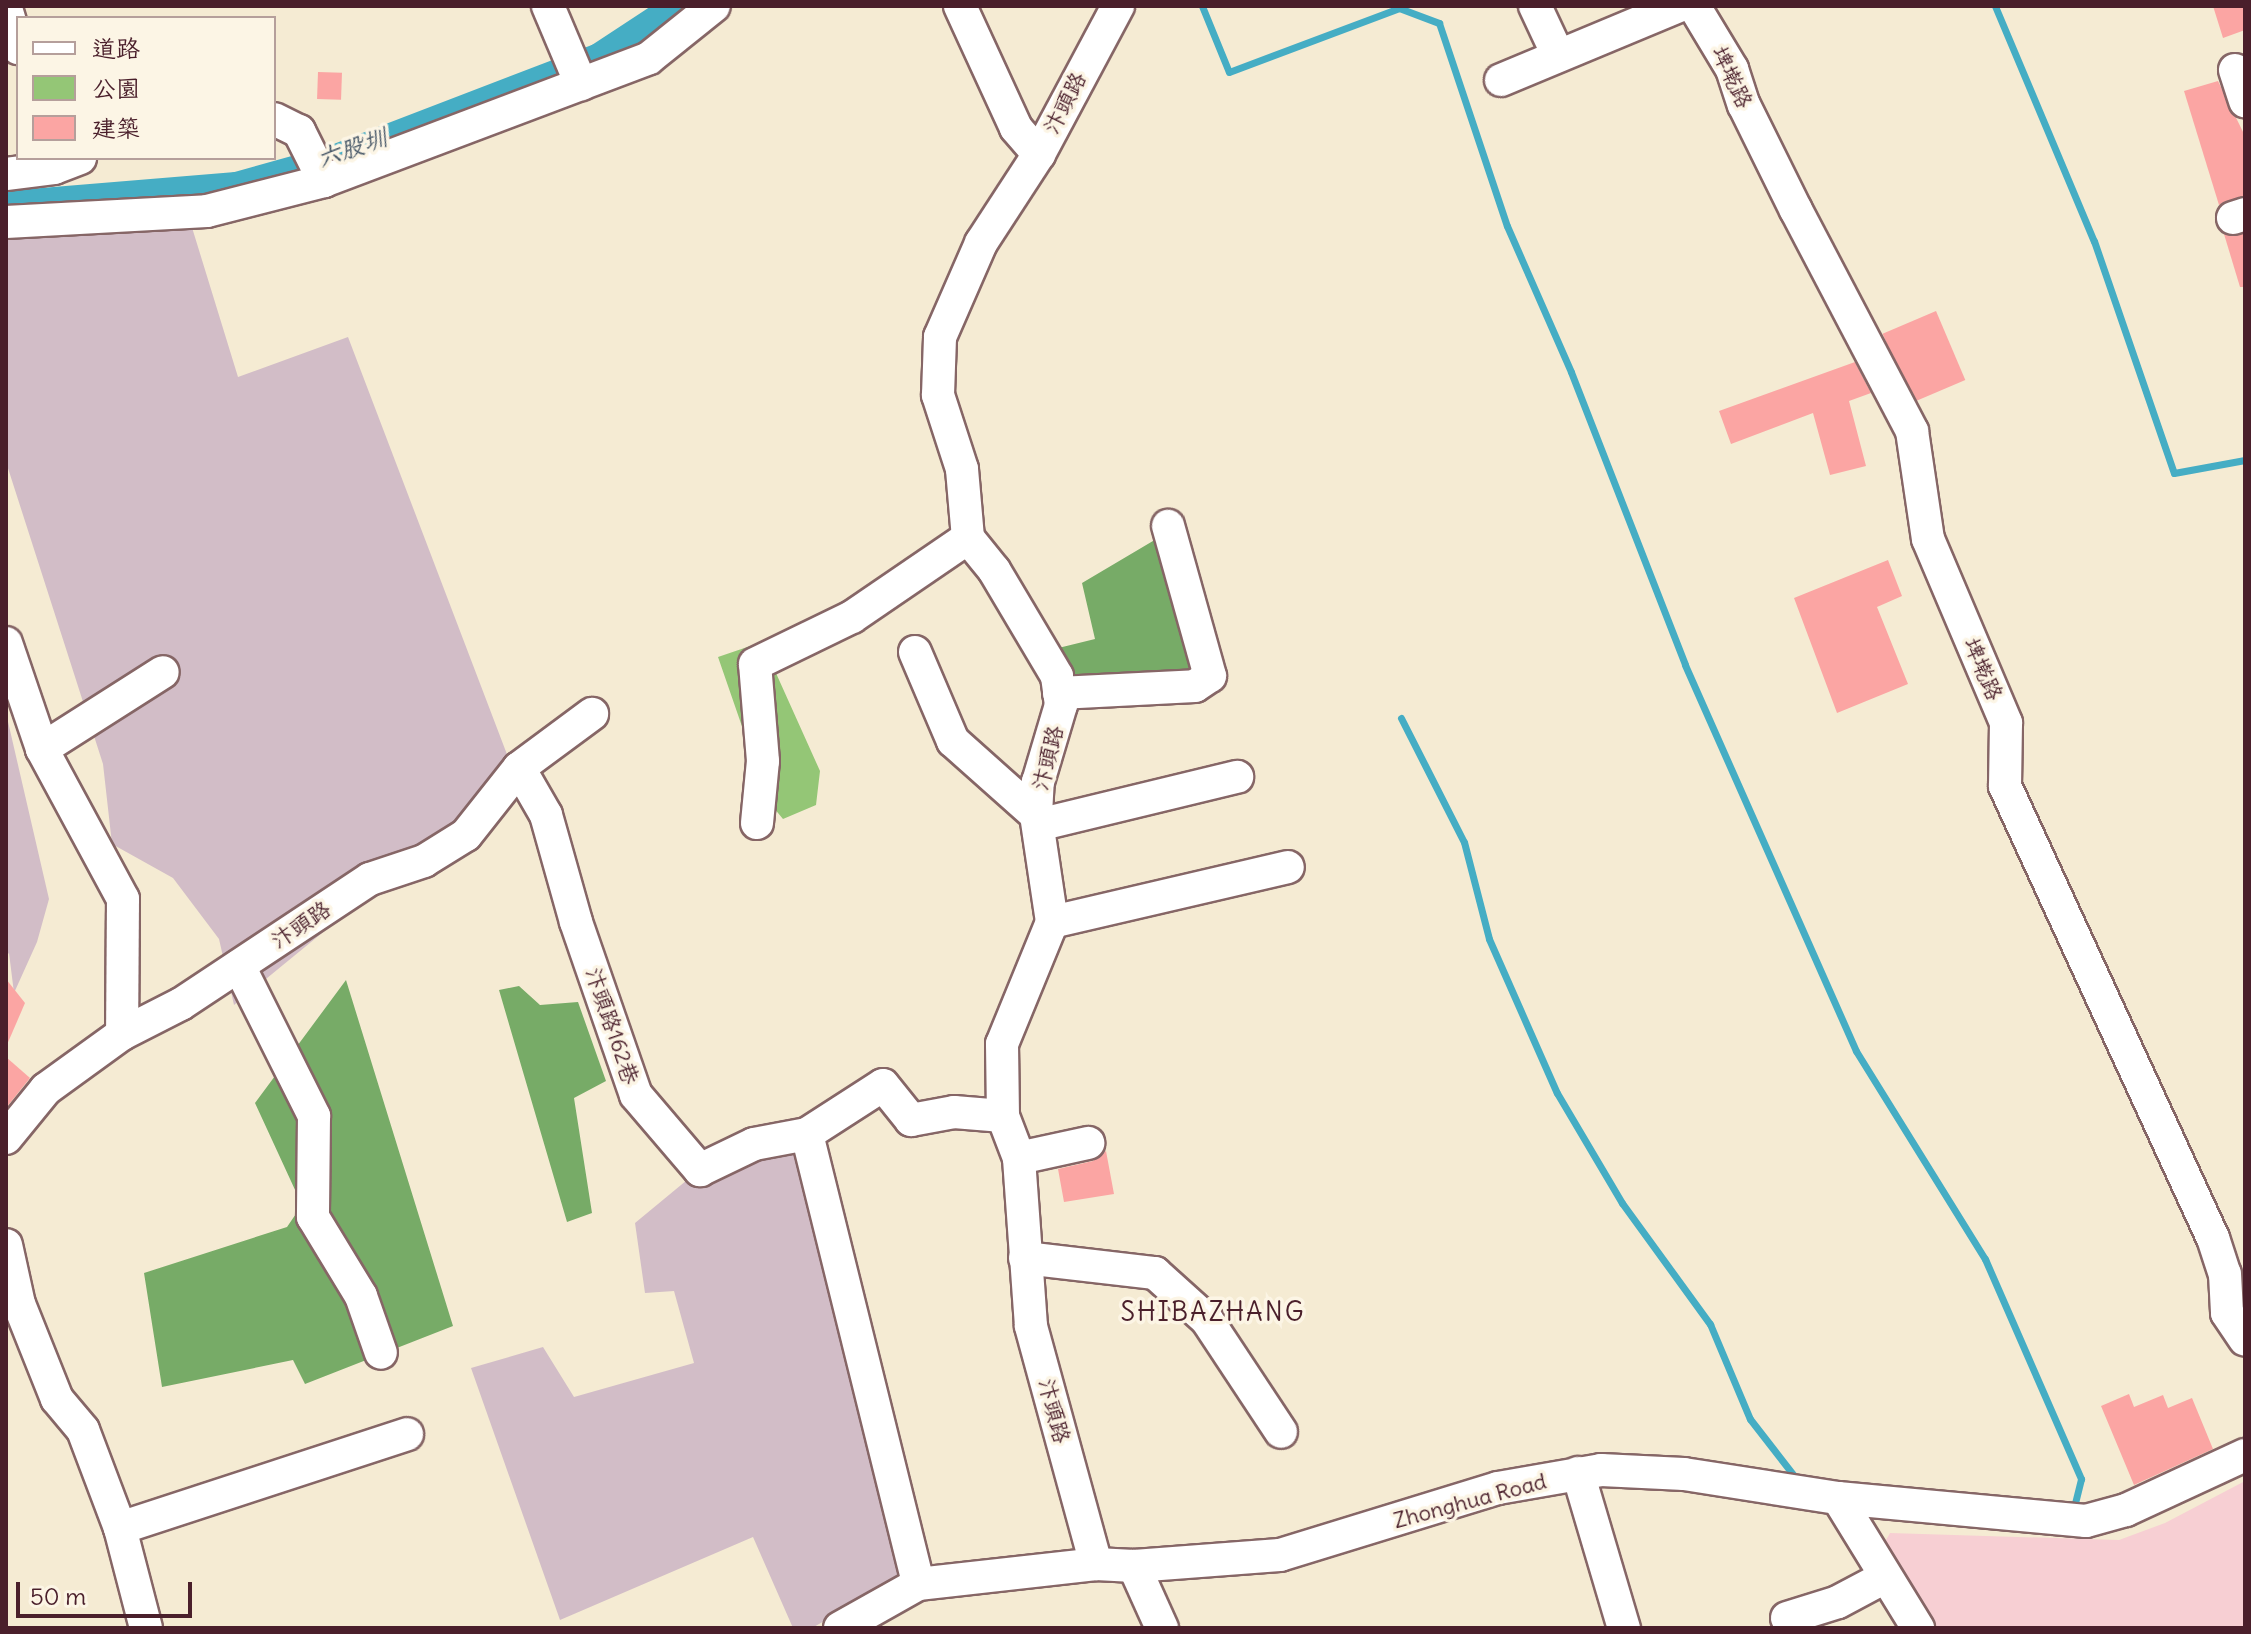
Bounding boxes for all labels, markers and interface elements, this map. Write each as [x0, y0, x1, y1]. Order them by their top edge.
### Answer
legend [16, 16, 276, 160]
text: 道路 [92, 33, 140, 63]
street label: 埤墘路 [1706, 42, 1758, 112]
street label: 汴頭路 [1038, 68, 1092, 138]
text: 公園 [92, 73, 140, 103]
text: 建築 [92, 113, 140, 143]
water label: 六股圳 [313, 123, 391, 173]
street label: 埤墘路 [1958, 633, 2008, 705]
street label: 汴頭路 [1027, 723, 1069, 793]
street label: 汴頭路 [266, 896, 336, 954]
street label: 汴頭路162巷 [580, 964, 644, 1088]
district label: SHIBAZHANG [1120, 1296, 1306, 1328]
street label: 汴頭路 [1033, 1376, 1075, 1446]
street label: Zhonghua Road [1391, 1468, 1549, 1534]
scale bar [20, 1566, 196, 1616]
text: 50 m [30, 1581, 86, 1611]

